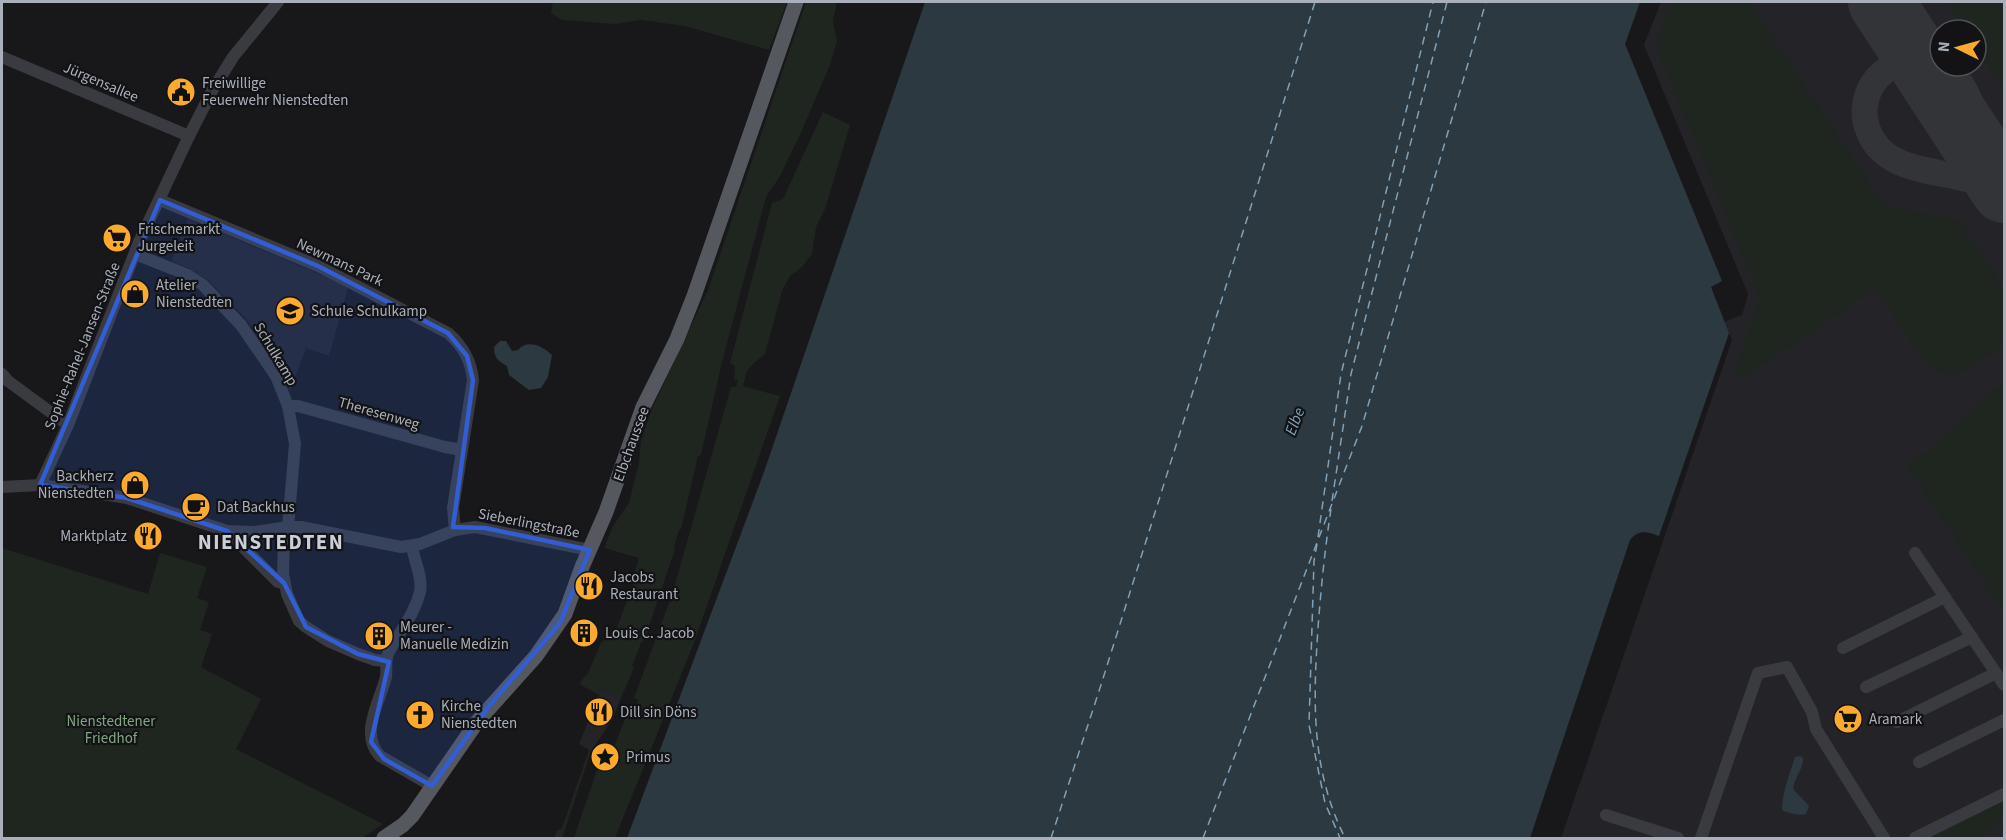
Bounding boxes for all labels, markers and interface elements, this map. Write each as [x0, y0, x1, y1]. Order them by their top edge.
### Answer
north arrow [1928, 18, 1988, 78]
text: N [1933, 41, 1955, 53]
street label: Jürgensallee [60, 57, 142, 108]
place label: Freiwillige Feuerwehr Nienstedten [202, 73, 348, 111]
public building icon: Freiwillige Feuerwehr Nienstedten [165, 76, 197, 108]
place label: Frischemarkt Jurgeleit [138, 219, 220, 257]
supermarket icon: Frischemarkt Jurgeleit [101, 222, 133, 254]
street label: Newmans Park [293, 233, 387, 292]
street label: Sophie-Rahel-Jansen-Straße [39, 259, 126, 433]
place label: Atelier Nienstedten [156, 275, 232, 313]
shop icon: Atelier Nienstedten [119, 278, 151, 310]
school or university icon: Schule Schulkamp [274, 295, 306, 327]
place label: Schule Schulkamp [311, 301, 427, 322]
street label: Schulkamp [248, 319, 303, 390]
street label: Theresenweg [336, 392, 422, 435]
street label: Elbchaussee [608, 404, 655, 485]
water label: Elbe [1280, 404, 1310, 438]
place label: Backherz Nienstedten [38, 466, 114, 504]
shop icon: Backherz Nienstedten [119, 469, 151, 501]
cafe icon: Dat Backhus [180, 491, 212, 523]
place label: Dat Backhus [217, 497, 295, 518]
street label: Sieberlingstraße [476, 503, 581, 544]
restaurant icon: Marktplatz [132, 520, 164, 552]
place label: Marktplatz [60, 526, 127, 547]
district label: NIENSTEDTEN [198, 527, 344, 557]
place label: Jacobs Restaurant [610, 567, 678, 605]
restaurant icon: Jacobs Restaurant [573, 570, 605, 602]
place label: Meurer - Manuelle Medizin [400, 617, 509, 655]
building icon: Louis C. Jacob [568, 617, 600, 649]
building icon: Meurer - Manuelle Medizin [363, 620, 395, 652]
place label: Louis C. Jacob [605, 623, 694, 644]
place label: Kirche Nienstedten [441, 696, 517, 734]
restaurant icon: Dill sin Döns [583, 696, 615, 728]
church icon: Kirche Nienstedten [404, 699, 436, 731]
place label: Dill sin Döns [620, 702, 697, 723]
supermarket icon: Aramark [1832, 703, 1864, 735]
place label: Aramark [1869, 709, 1923, 730]
park label: Nienstedtener Friedhof [67, 711, 156, 749]
place icon: Primus [589, 741, 621, 773]
place label: Primus [626, 747, 670, 768]

